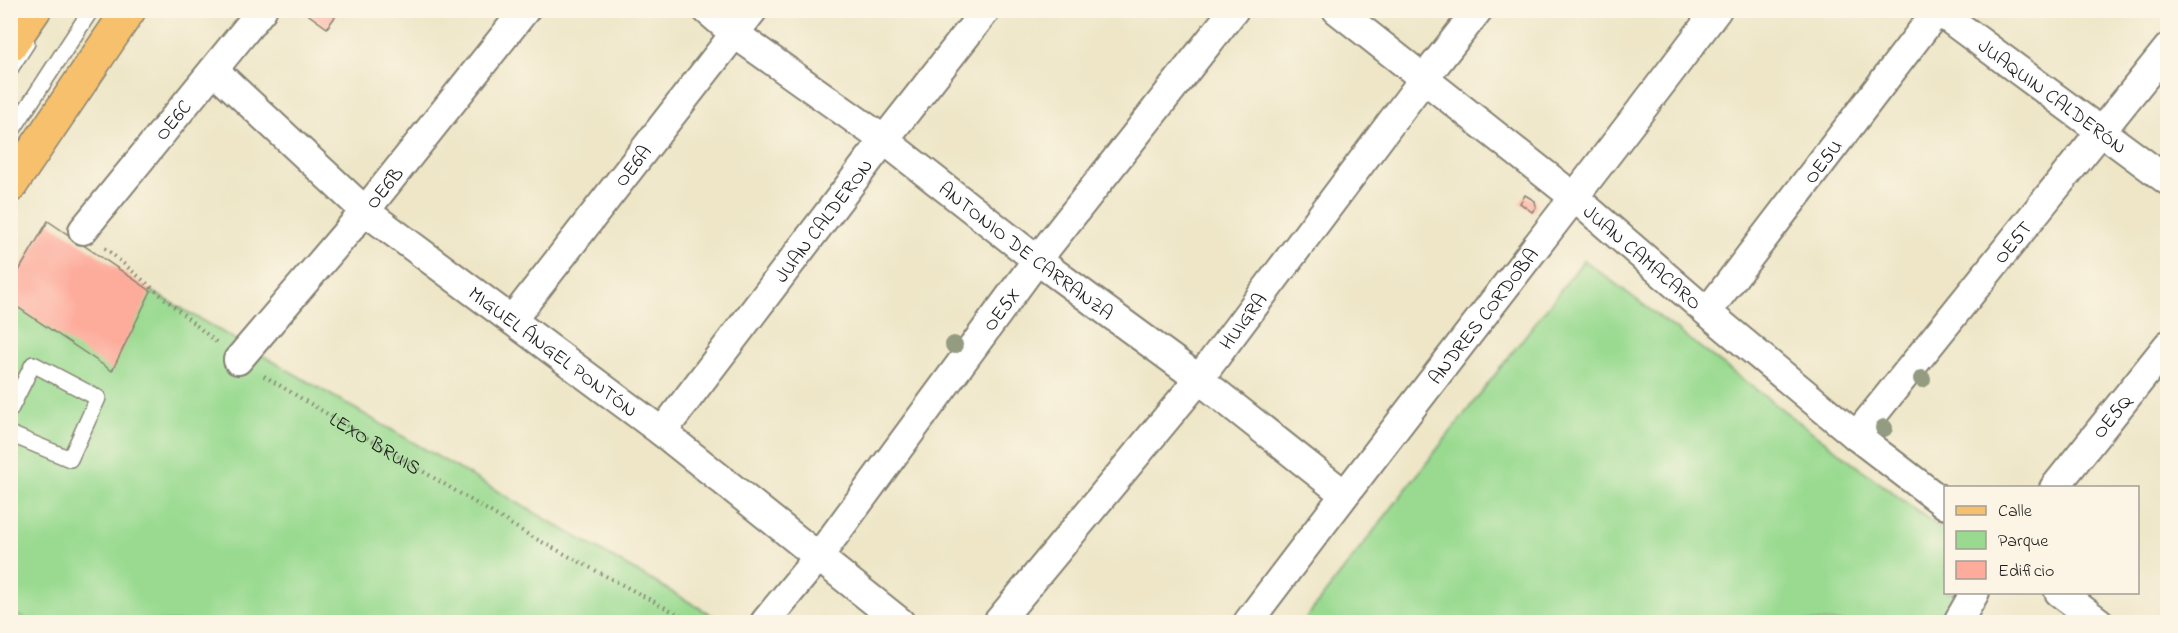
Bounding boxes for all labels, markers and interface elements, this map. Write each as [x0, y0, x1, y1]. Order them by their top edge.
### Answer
street label: JUAQUIN CALDERÓN [1971, 33, 2132, 163]
street label: OE6C [149, 95, 200, 148]
street label: OE5U [1798, 134, 1851, 191]
street label: OE6A [609, 140, 660, 194]
street label: JUAN CALDERON [768, 154, 882, 290]
street label: OE6B [360, 161, 412, 217]
street label: ANTONIO DE CARRANZA [931, 176, 1119, 329]
street label: JUAN CAMACARO [1575, 199, 1707, 318]
street label: OE5T [1988, 216, 2040, 271]
street label: ANDRES CORDOBA [1422, 243, 1547, 392]
street label: MIGUEL ÁNGEL PONTÓN [461, 280, 643, 426]
street label: OE5X [977, 282, 1029, 339]
street label: HUIGRA [1213, 288, 1276, 357]
street label: OE5Q [2087, 388, 2141, 446]
street label: LEXO BRUIS [323, 406, 426, 484]
legend [1944, 486, 2139, 594]
text: Calle [1998, 499, 2033, 525]
text: Parque [1998, 529, 2049, 555]
text: Edificio [1998, 559, 2054, 585]

